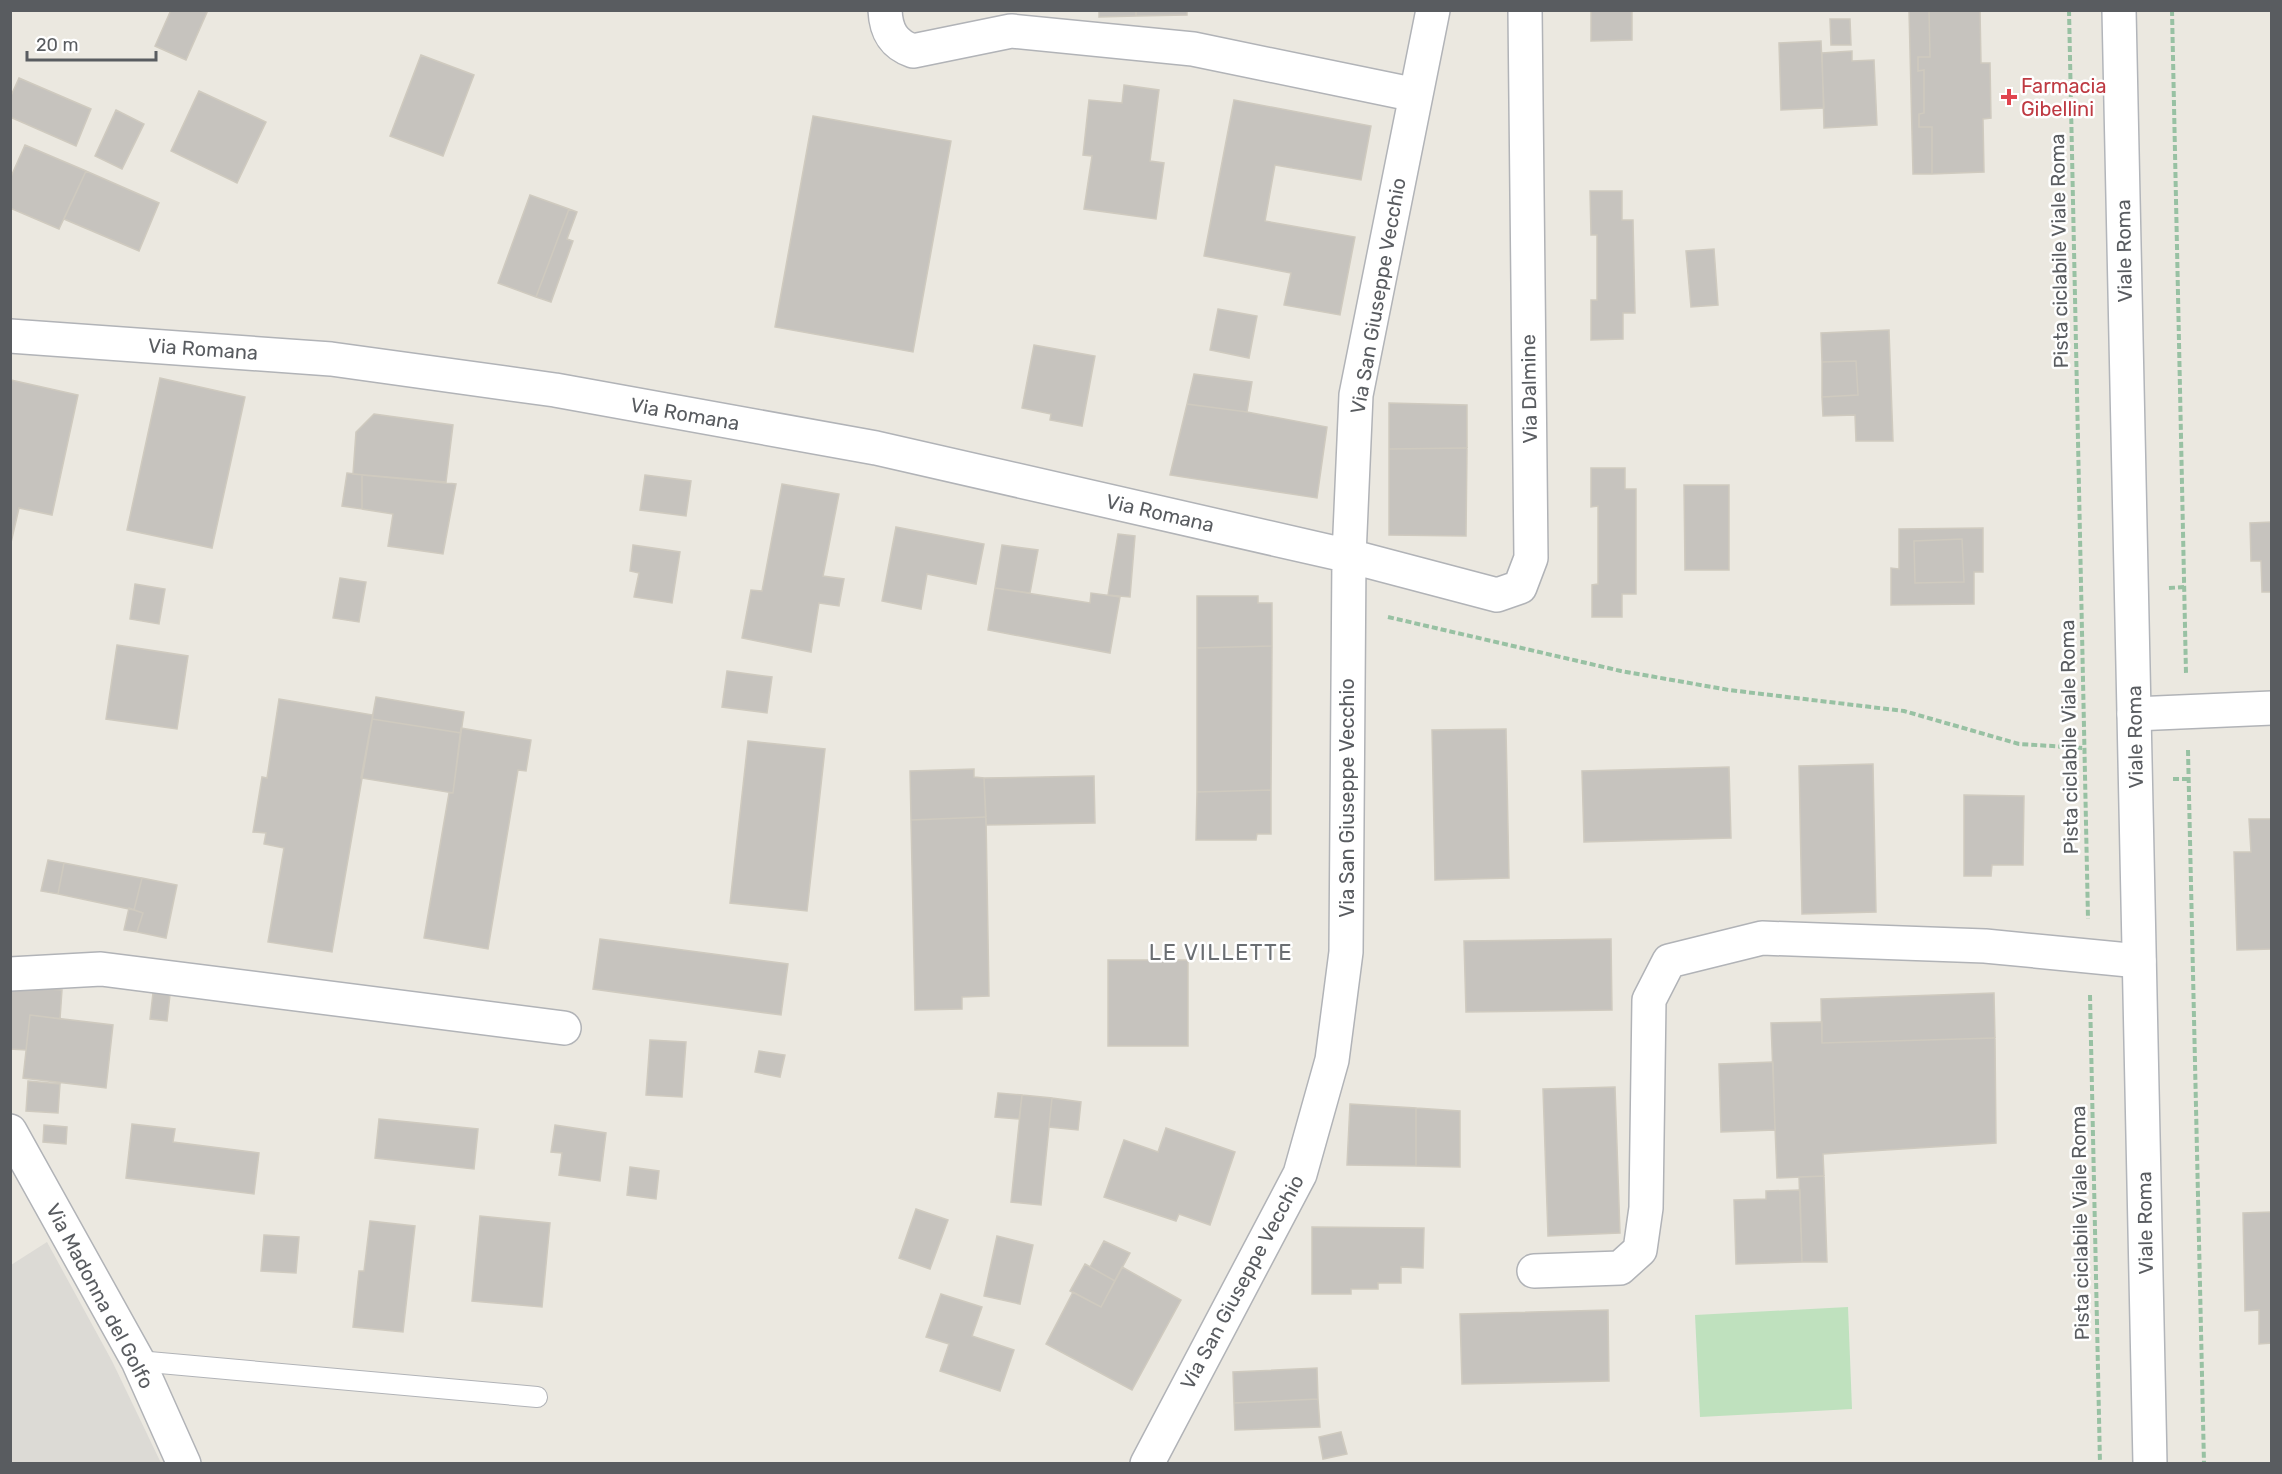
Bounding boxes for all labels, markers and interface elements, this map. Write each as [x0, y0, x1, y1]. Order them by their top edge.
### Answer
scale bar [27, 24, 156, 62]
text: 20 m [36, 34, 78, 56]
place label: Farmacia Gibellini [2021, 74, 2107, 121]
marker: Farmacia Gibellini [2002, 90, 2016, 104]
street label: Pista ciclabile Viale Roma [2045, 133, 2073, 369]
street label: Via San Giuseppe Vecchio [1345, 176, 1411, 416]
street label: Viale Roma [2111, 199, 2137, 303]
street label: Via Romana [147, 333, 259, 365]
street label: Via Dalmine [1516, 334, 1542, 444]
street label: Via Romana [629, 393, 741, 435]
street label: Via Romana [1104, 489, 1216, 537]
street label: Pista ciclabile Viale Roma [2055, 619, 2083, 855]
street label: Via San Giuseppe Vecchio [1335, 678, 1359, 918]
street label: Viale Roma [2122, 685, 2148, 789]
district label: LE VILLETTE [1149, 939, 1293, 966]
street label: Pista ciclabile Viale Roma [2066, 1105, 2094, 1341]
street label: Via San Giuseppe Vecchio [1175, 1171, 1309, 1393]
street label: Viale Roma [2132, 1171, 2158, 1275]
street label: Via Madonna del Golfo [41, 1199, 159, 1393]

